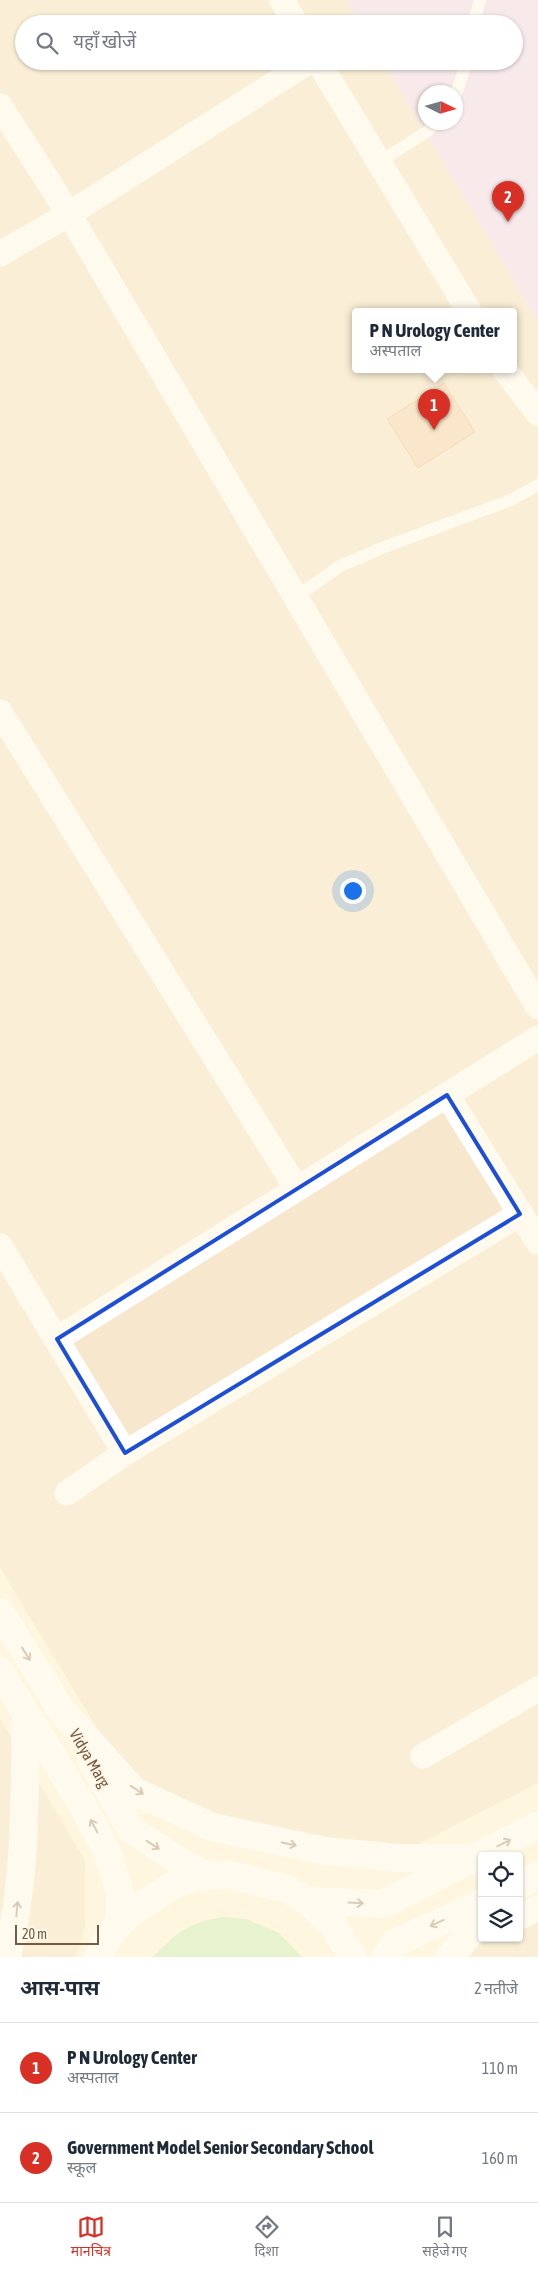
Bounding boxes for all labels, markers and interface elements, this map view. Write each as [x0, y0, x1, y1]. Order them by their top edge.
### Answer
search box [15, 15, 523, 70]
icon: search [33, 29, 61, 57]
text: यहाँ खोजें [73, 30, 136, 52]
north arrow [418, 85, 463, 130]
pin: 2 [492, 181, 524, 222]
popup [352, 308, 517, 373]
text: P N Urology Center [370, 319, 499, 341]
text: अस्पताल [370, 341, 421, 359]
pin: 1 [418, 389, 450, 430]
your location [340, 878, 366, 904]
one-way arrow [21, 1646, 31, 1660]
street label: Vidya Marg [65, 1726, 114, 1791]
one-way arrow [129, 1786, 143, 1796]
one-way arrow [89, 1819, 99, 1834]
one-way arrow [496, 1838, 511, 1848]
one-way arrow [280, 1839, 296, 1849]
one-way arrow [146, 1840, 160, 1850]
map controls [478, 1852, 523, 1942]
button: locate [478, 1852, 523, 1897]
button: layers [478, 1897, 523, 1942]
one-way arrow [347, 1898, 363, 1907]
one-way arrow [12, 1902, 22, 1918]
one-way arrow [430, 1919, 445, 1929]
scale bar [15, 1922, 99, 1945]
text: 20 m [22, 1926, 47, 1942]
text: आस-पास [20, 1975, 99, 1999]
text: 2 नतीजे [474, 1979, 518, 1997]
text: P N Urology Center [67, 2046, 197, 2068]
text: 1 [32, 2059, 40, 2077]
text: 110 m [482, 2059, 518, 2077]
text: अस्पताल [67, 2068, 119, 2086]
text: Government Model Senior Secondary School [67, 2136, 373, 2158]
text: 2 [32, 2149, 40, 2167]
text: 160 m [482, 2149, 518, 2167]
text: स्कूल [67, 2158, 96, 2176]
tab: मानचित्र [71, 2213, 111, 2262]
tab: दिशा [253, 2213, 281, 2262]
tab: सहेजे गए [422, 2213, 467, 2262]

